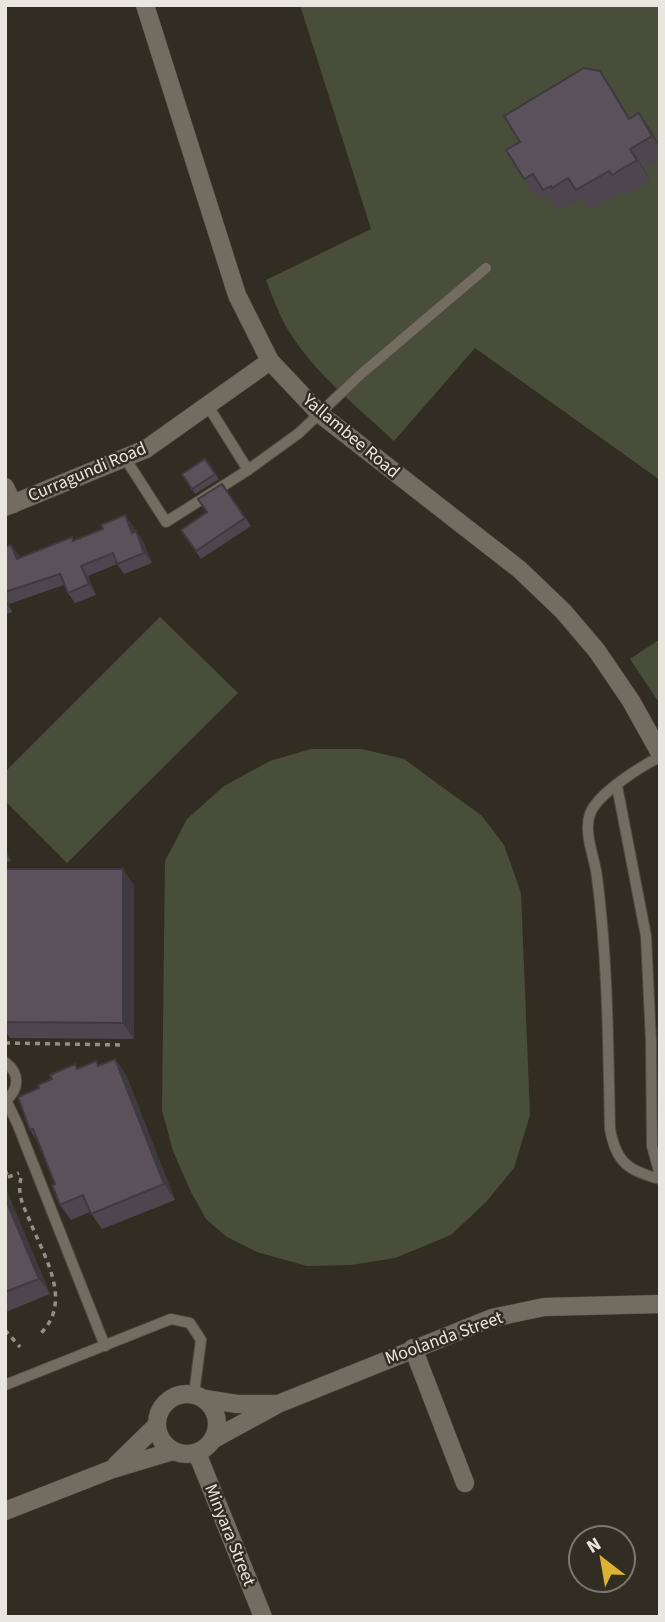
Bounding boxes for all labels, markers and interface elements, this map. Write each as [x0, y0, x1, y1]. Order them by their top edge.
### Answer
street label: Yallambee Road [296, 387, 405, 484]
street label: Curragundi Road [24, 436, 150, 508]
street label: Moolanda Street [382, 1305, 506, 1371]
street label: Minyara Street [198, 1480, 262, 1590]
north arrow [567, 1524, 637, 1594]
text: N [582, 1531, 606, 1561]

